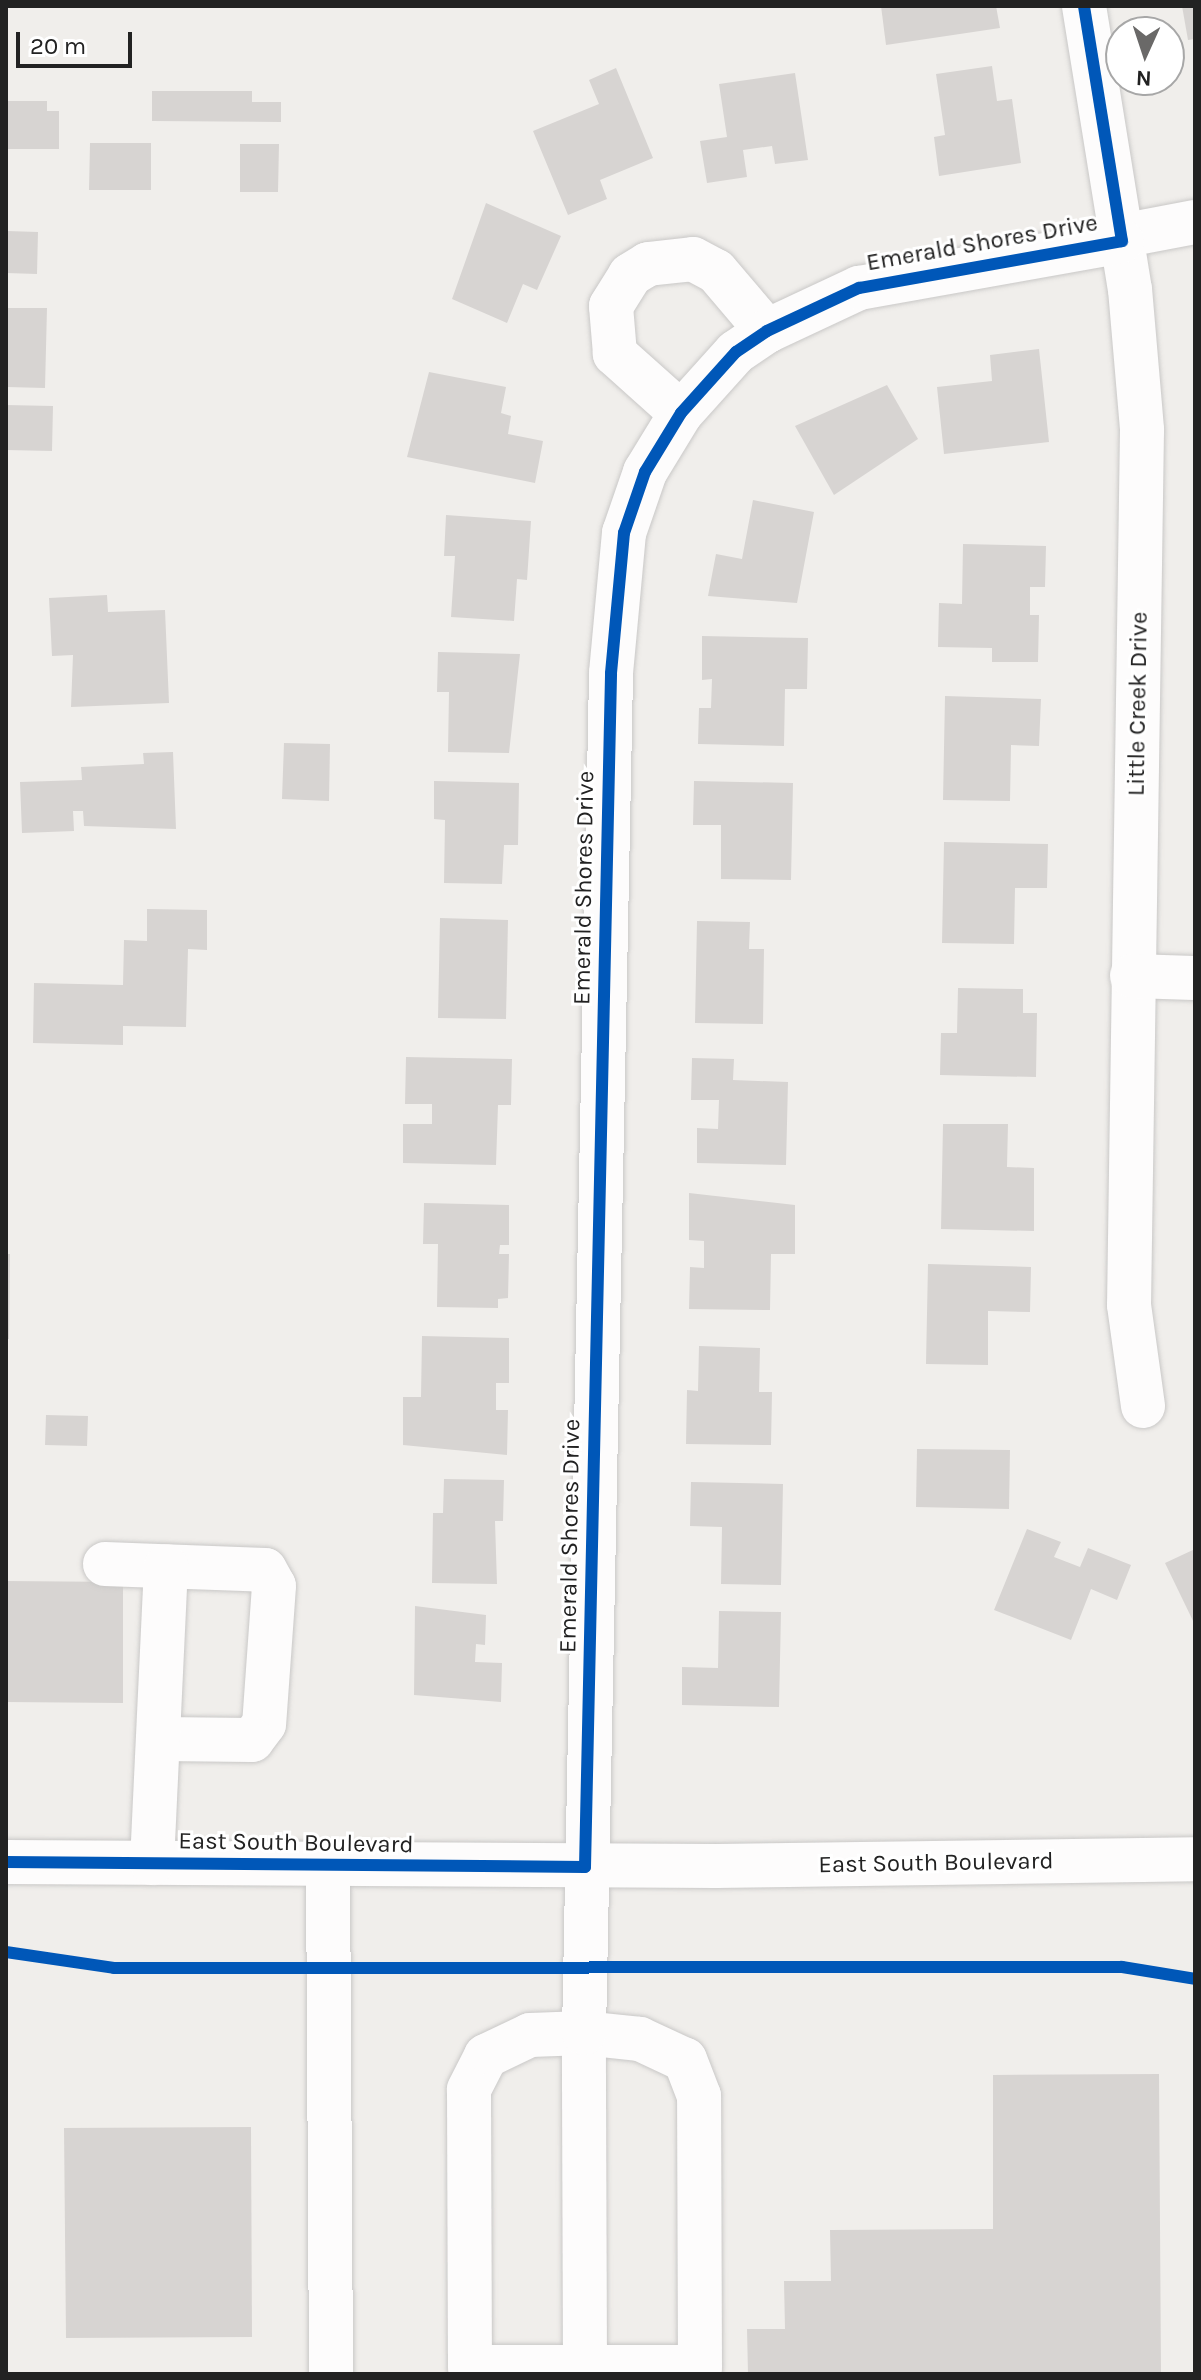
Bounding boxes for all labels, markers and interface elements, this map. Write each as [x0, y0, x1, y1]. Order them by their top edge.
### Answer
scale bar [20, 16, 136, 66]
north arrow [1105, 16, 1185, 96]
text: 20 m [30, 32, 86, 60]
text: N [1135, 65, 1152, 91]
street label: Emerald Shores Drive [864, 208, 1100, 278]
street label: Little Creek Drive [1122, 612, 1154, 796]
street label: Emerald Shores Drive [568, 771, 600, 1005]
street label: Emerald Shores Drive [554, 1419, 586, 1653]
street label: East South Boulevard [178, 1827, 414, 1859]
street label: East South Boulevard [818, 1847, 1054, 1879]

